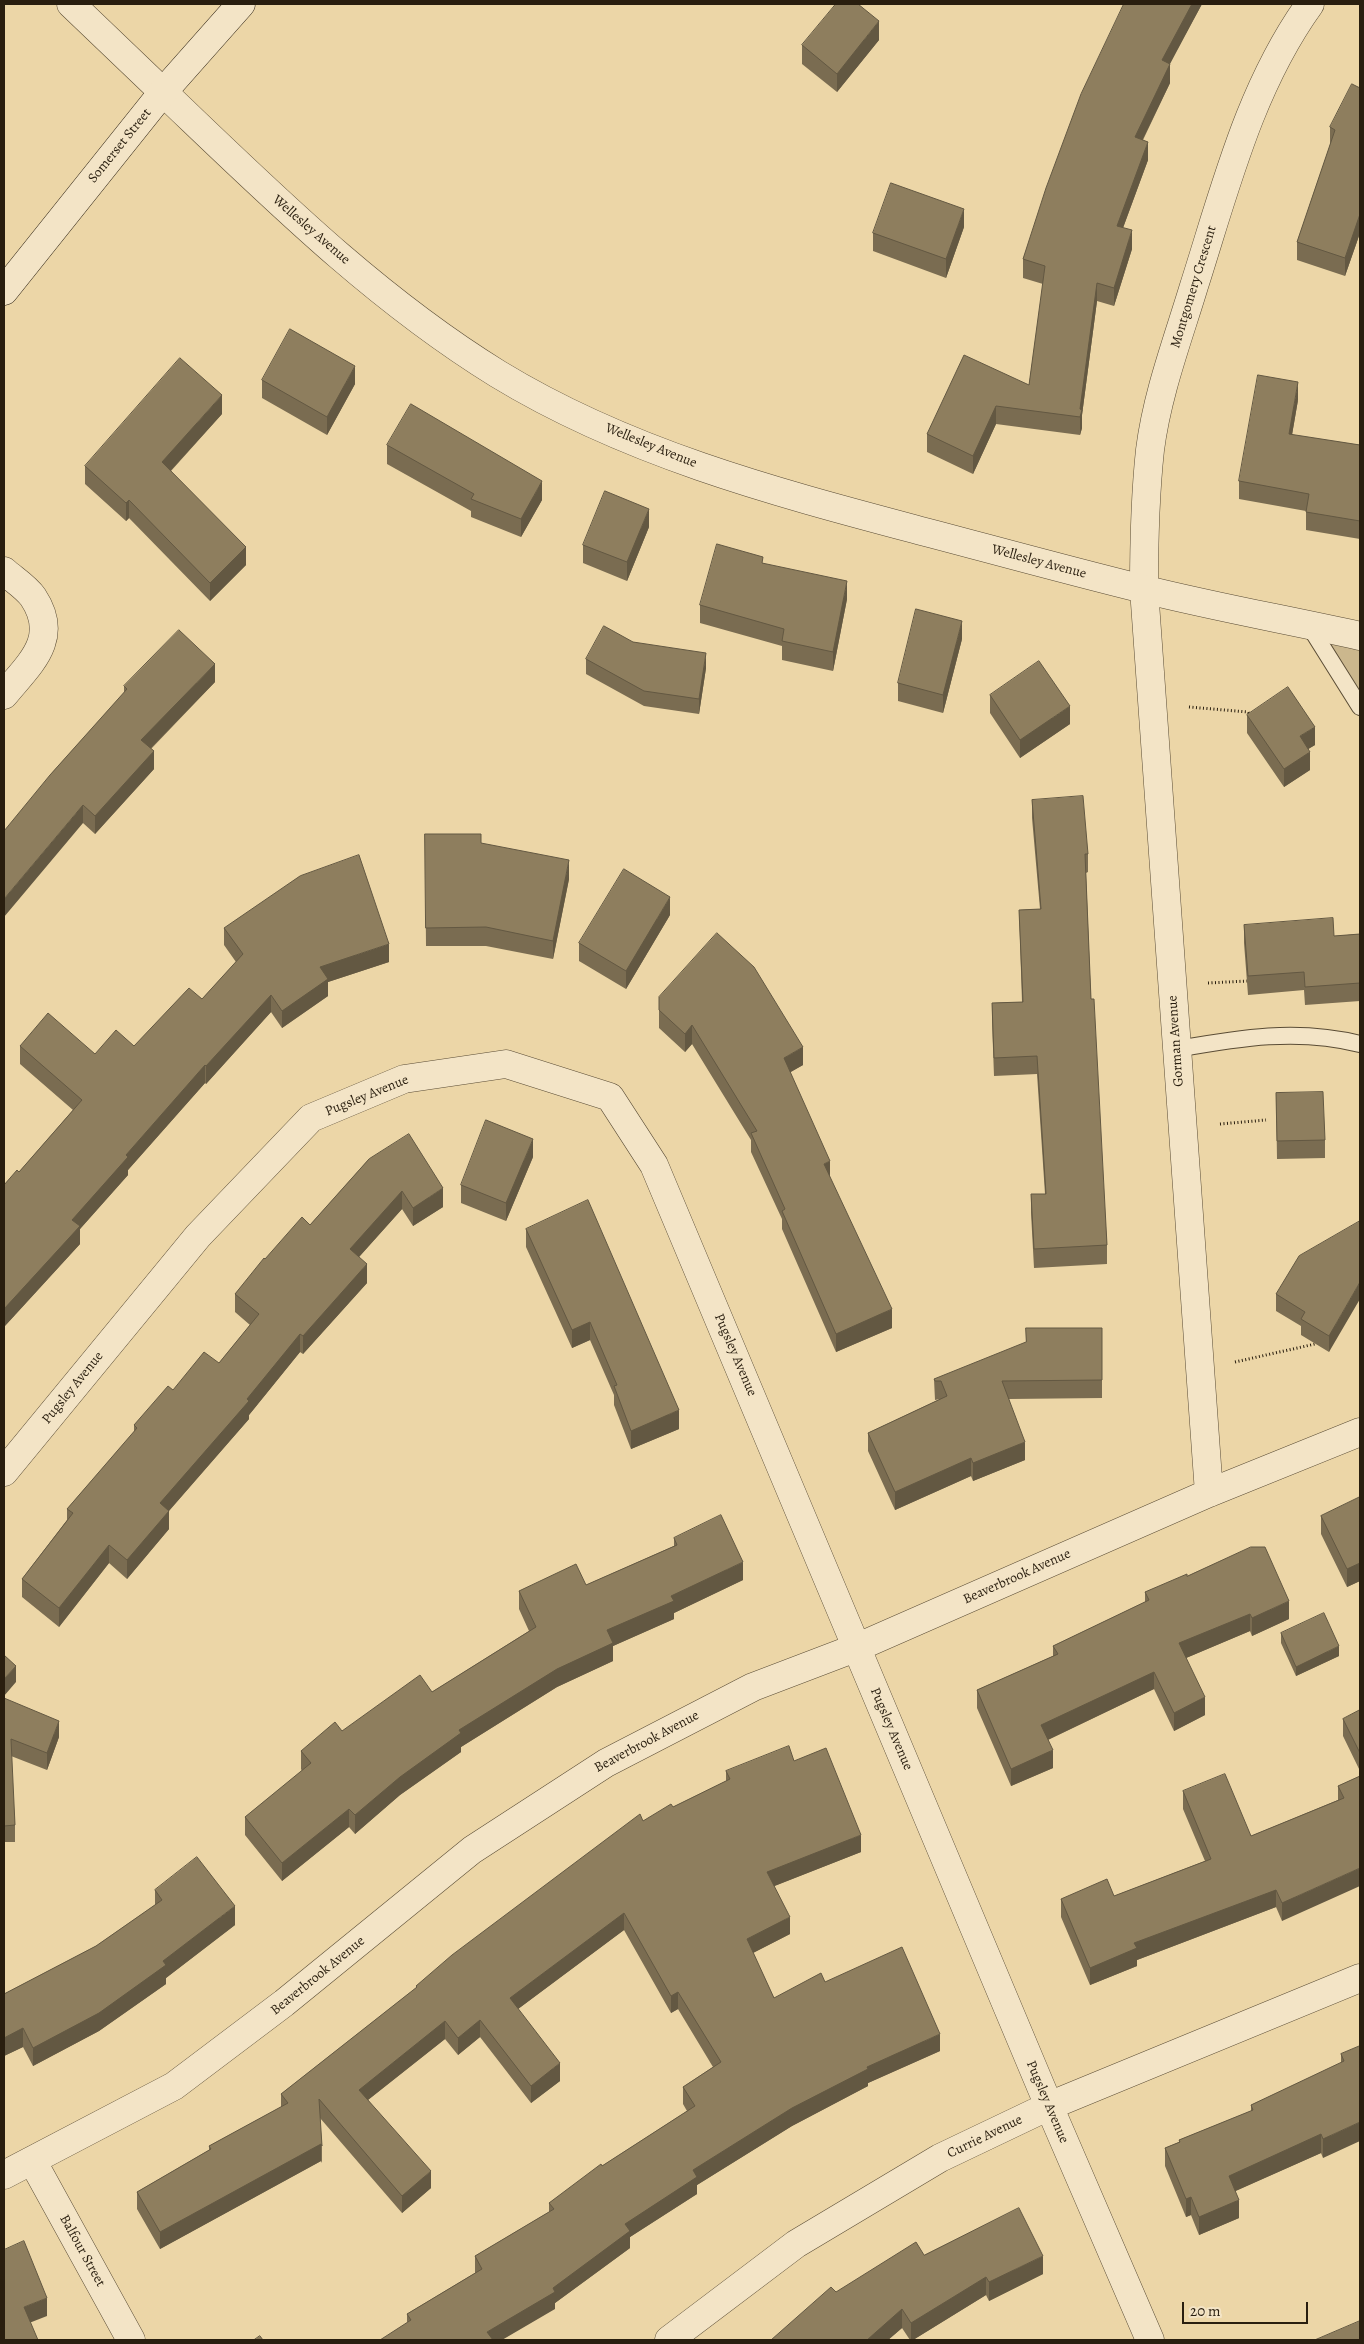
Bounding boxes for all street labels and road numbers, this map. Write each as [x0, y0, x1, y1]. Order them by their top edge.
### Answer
street label: Somerset Street [85, 105, 155, 187]
street label: Wellesley Avenue [269, 192, 353, 268]
street label: Montgomery Crescent [1167, 224, 1221, 350]
street label: Wellesley Avenue [603, 420, 699, 472]
street label: Wellesley Avenue [990, 541, 1088, 583]
street label: Gorman Avenue [1164, 995, 1188, 1087]
street label: Pugsley Avenue [323, 1072, 411, 1120]
street label: Pugsley Avenue [710, 1311, 760, 1399]
street label: Pugsley Avenue [39, 1348, 107, 1428]
street label: Beaverbrook Avenue [961, 1546, 1073, 1608]
street label: Pugsley Avenue [866, 1685, 916, 1773]
street label: Beaverbrook Avenue [592, 1707, 702, 1777]
street label: Beaverbrook Avenue [268, 1933, 368, 2019]
street label: Pugsley Avenue [1022, 2058, 1072, 2146]
street label: Currie Avenue [945, 2112, 1025, 2162]
street label: Balfour Street [55, 2212, 109, 2290]

